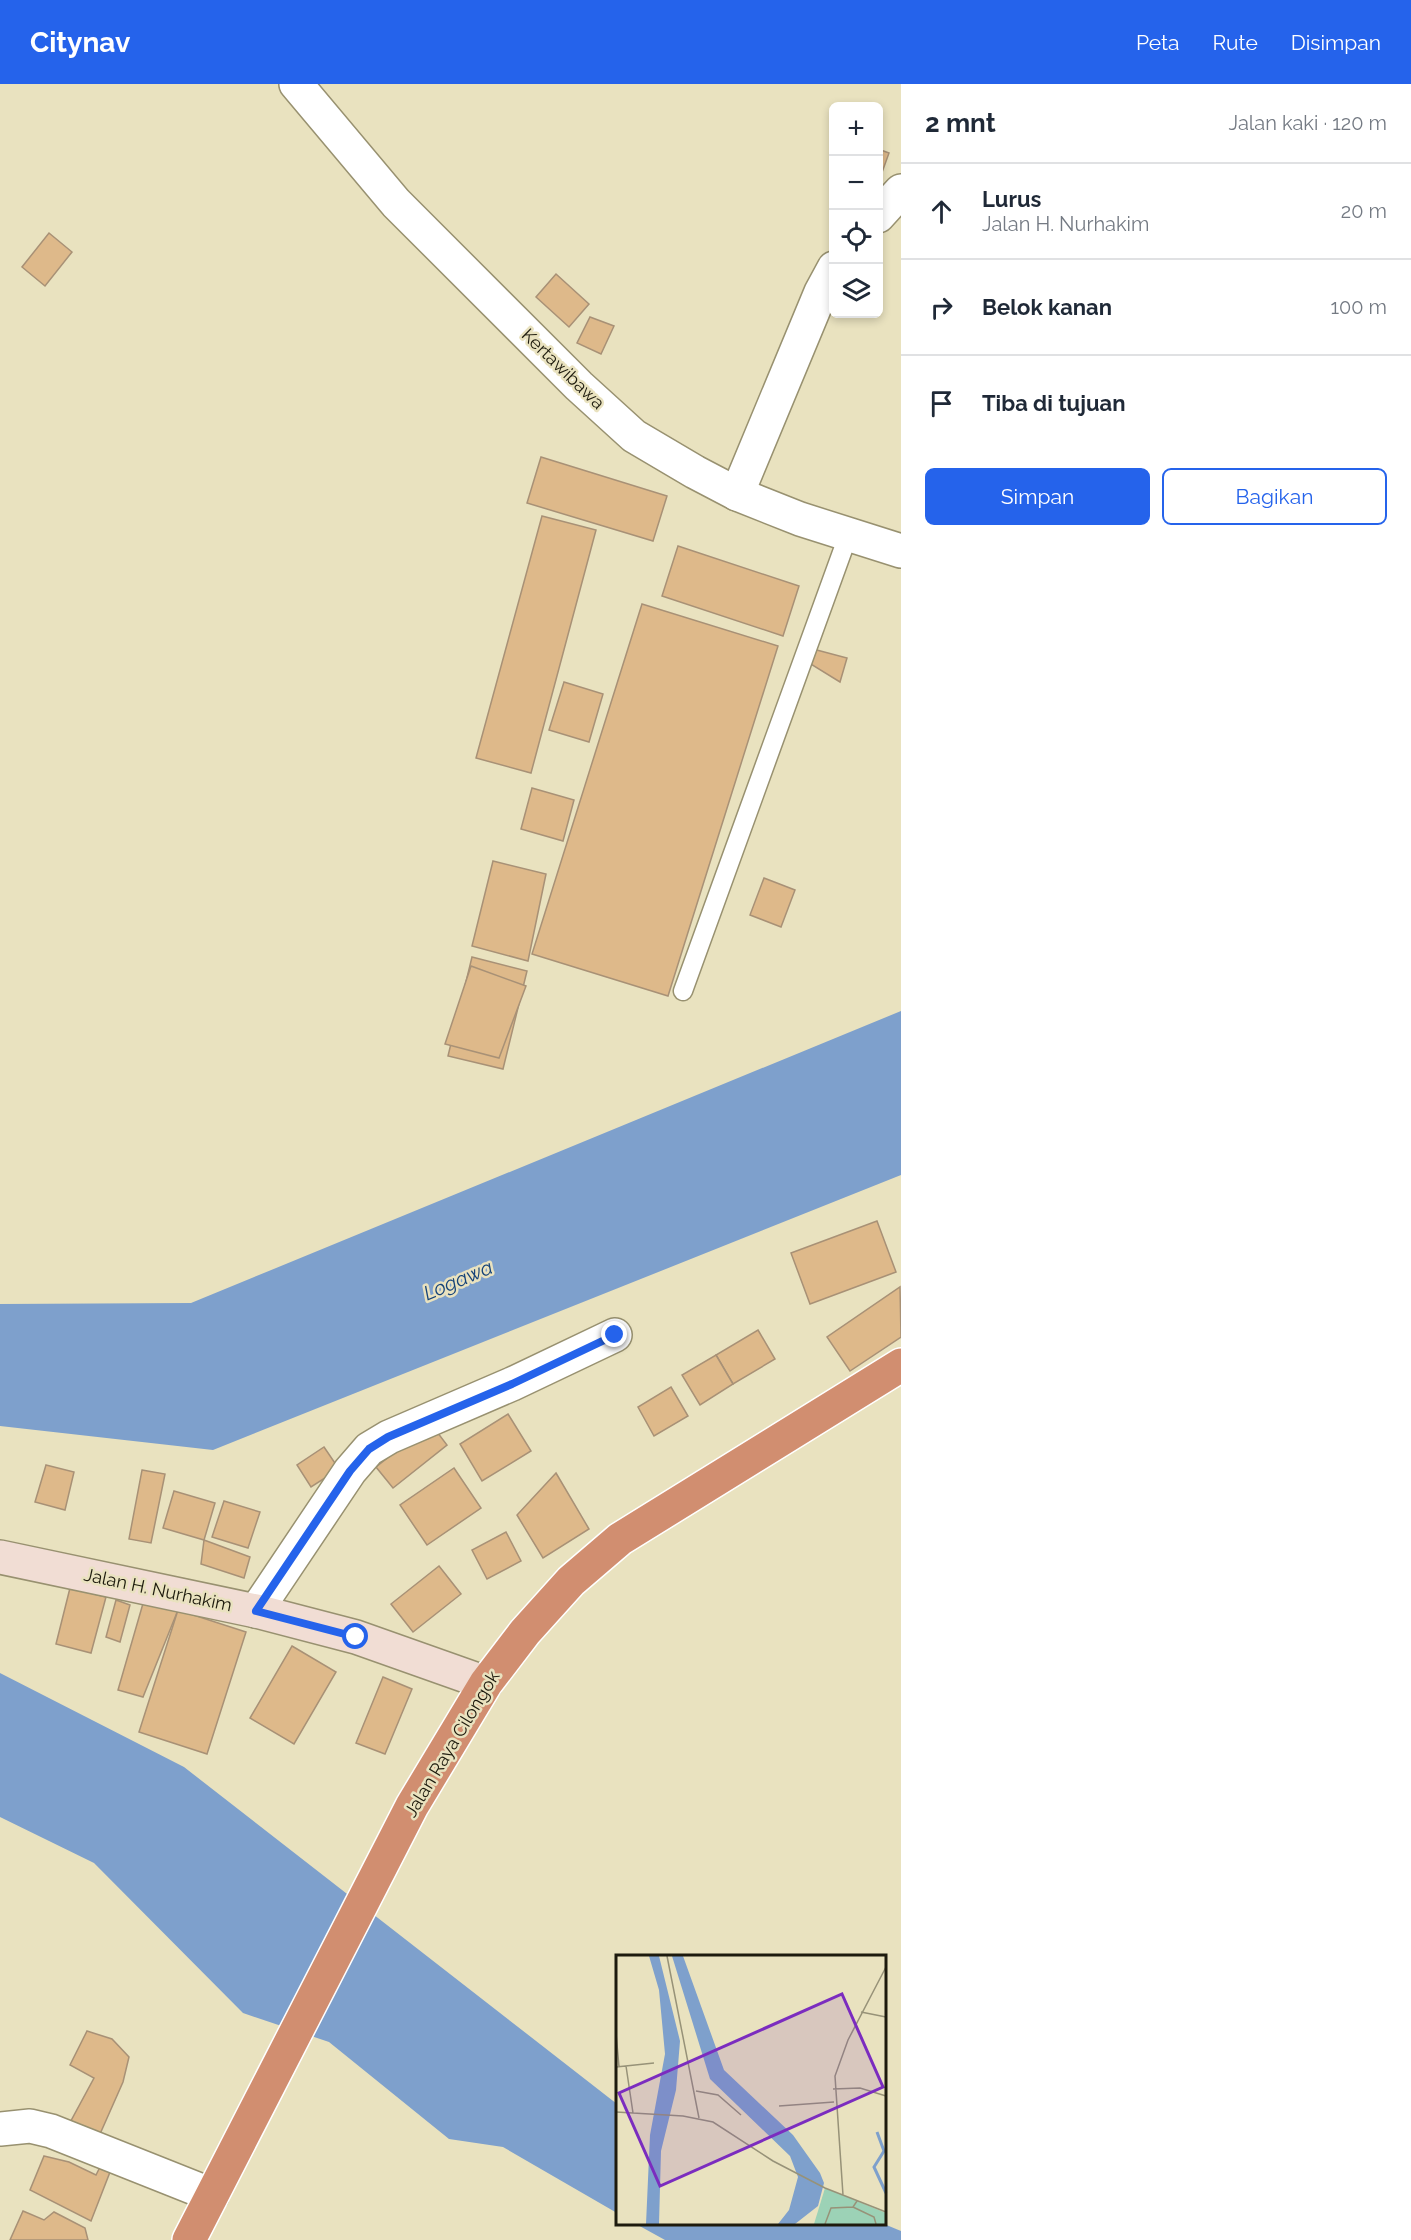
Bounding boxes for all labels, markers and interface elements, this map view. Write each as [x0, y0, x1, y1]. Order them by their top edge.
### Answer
text: Citynav [30, 26, 130, 59]
text: Peta [1136, 30, 1180, 55]
text: Rute [1213, 30, 1258, 55]
text: Disimpan [1291, 30, 1381, 55]
map controls [829, 102, 883, 318]
button: + [829, 102, 883, 156]
text: 2 mnt [925, 108, 996, 138]
text: Jalan kaki · 120 m [1228, 111, 1387, 135]
button: − [829, 156, 883, 210]
text: Lurus [982, 186, 1041, 212]
icon: ahead [925, 195, 958, 228]
text: 20 m [1341, 199, 1387, 223]
button: locate [829, 210, 883, 264]
text: Jalan H. Nurhakim [982, 212, 1149, 236]
button: layers [829, 264, 883, 318]
icon: right [925, 291, 958, 324]
text: Belok kanan [982, 294, 1112, 320]
text: 100 m [1330, 295, 1387, 319]
street label: Kertawibawa [518, 324, 609, 413]
icon: arrive [925, 387, 958, 420]
text: Tiba di tujuan [982, 390, 1125, 416]
button: Simpan [925, 468, 1150, 525]
button: Bagikan [1162, 468, 1387, 525]
water label: Logawa [420, 1255, 496, 1305]
route end [601, 1321, 627, 1347]
street label: Jalan H. Nurhakim [82, 1564, 234, 1615]
route start [342, 1623, 368, 1649]
street label: Jalan Raya Cilongok [400, 1666, 504, 1821]
inset map [616, 1955, 886, 2225]

